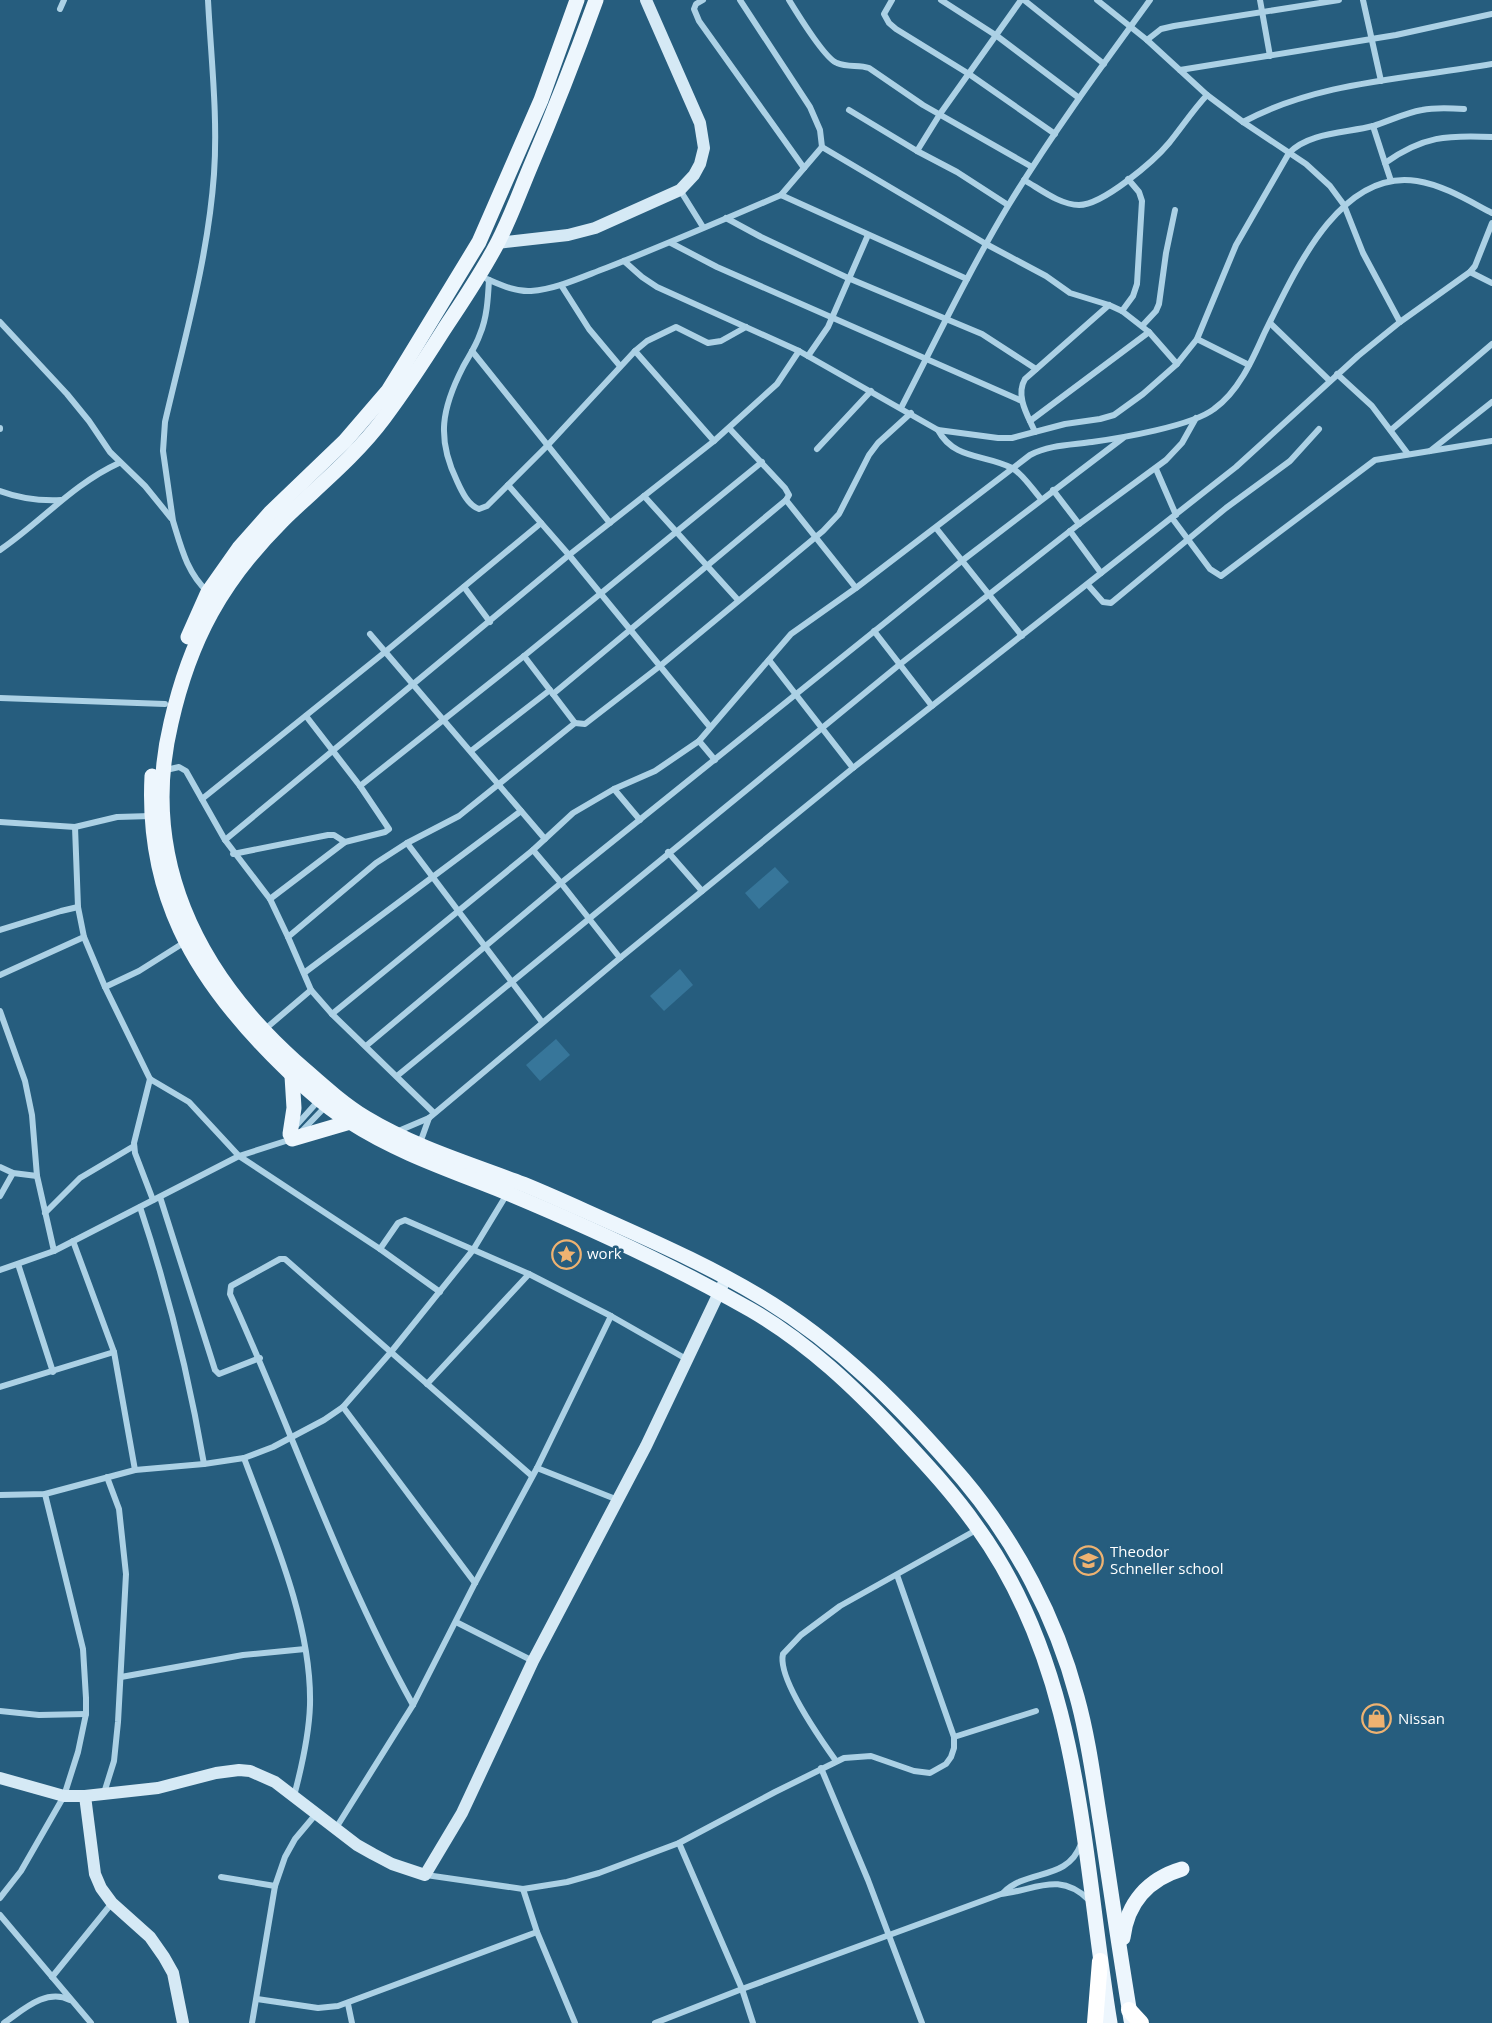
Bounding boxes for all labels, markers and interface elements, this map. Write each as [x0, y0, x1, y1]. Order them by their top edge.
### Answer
place icon: work [550, 1238, 582, 1270]
place label: work [587, 1243, 622, 1263]
place label: Theodor Schneller school [1110, 1541, 1224, 1578]
school or university icon: Theodor Schneller school [1073, 1545, 1105, 1577]
shop icon: Nissan [1361, 1703, 1393, 1735]
place label: Nissan [1398, 1708, 1445, 1728]

